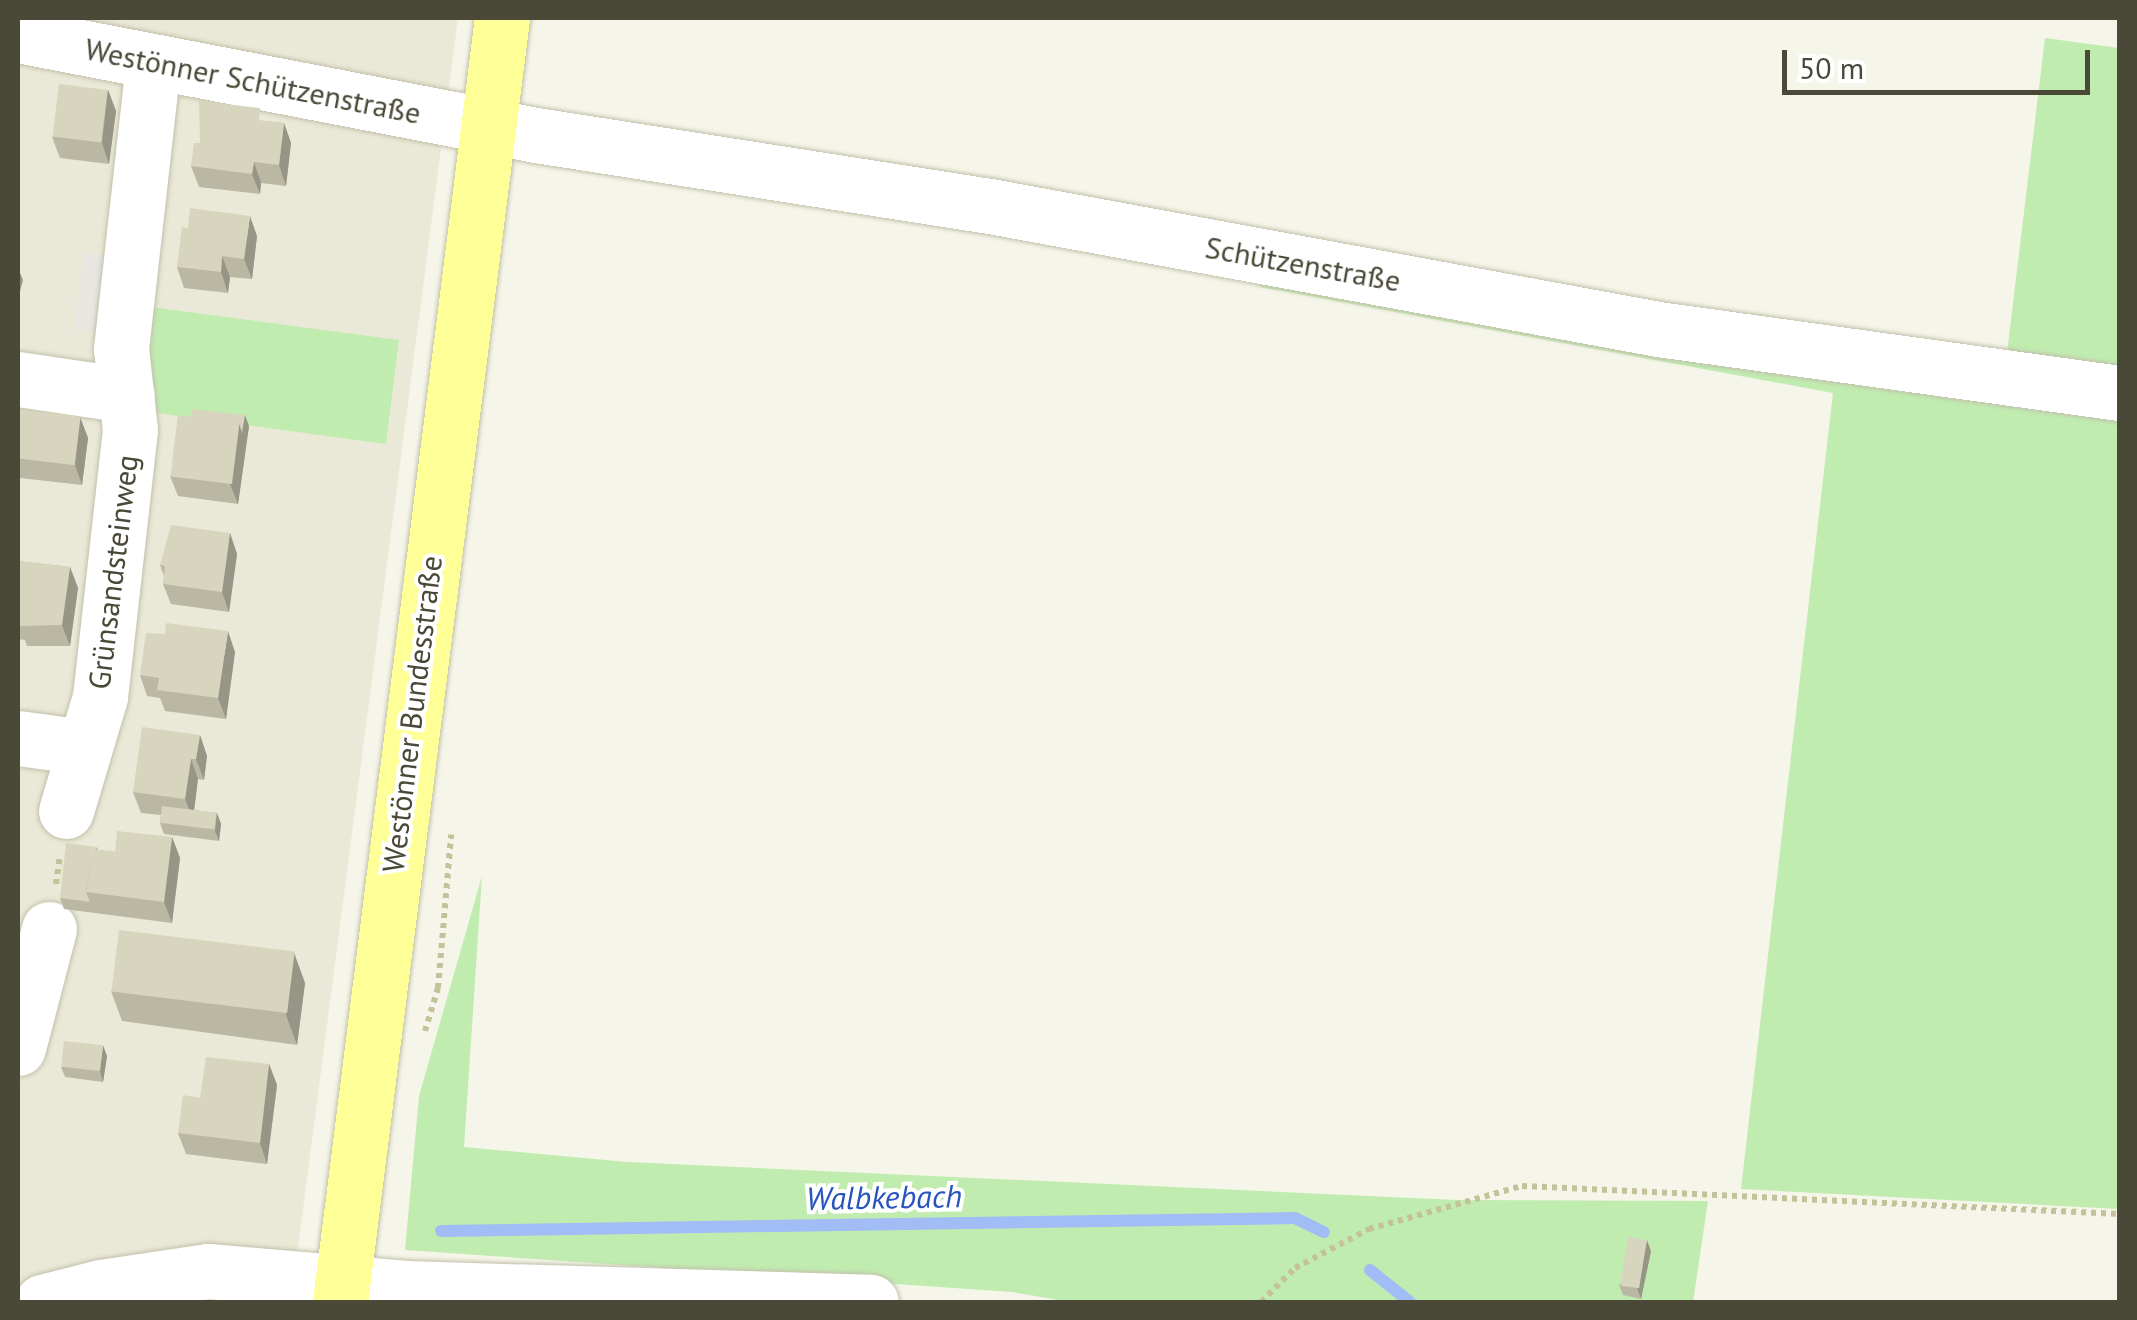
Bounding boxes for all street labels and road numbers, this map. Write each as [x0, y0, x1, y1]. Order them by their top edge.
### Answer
street label: Westönner Schützenstraße [82, 31, 424, 131]
street label: Schützenstraße [1203, 229, 1403, 299]
street label: Grünsandsteinweg [81, 453, 145, 691]
street label: Westönner Bundesstraße [375, 554, 449, 874]

